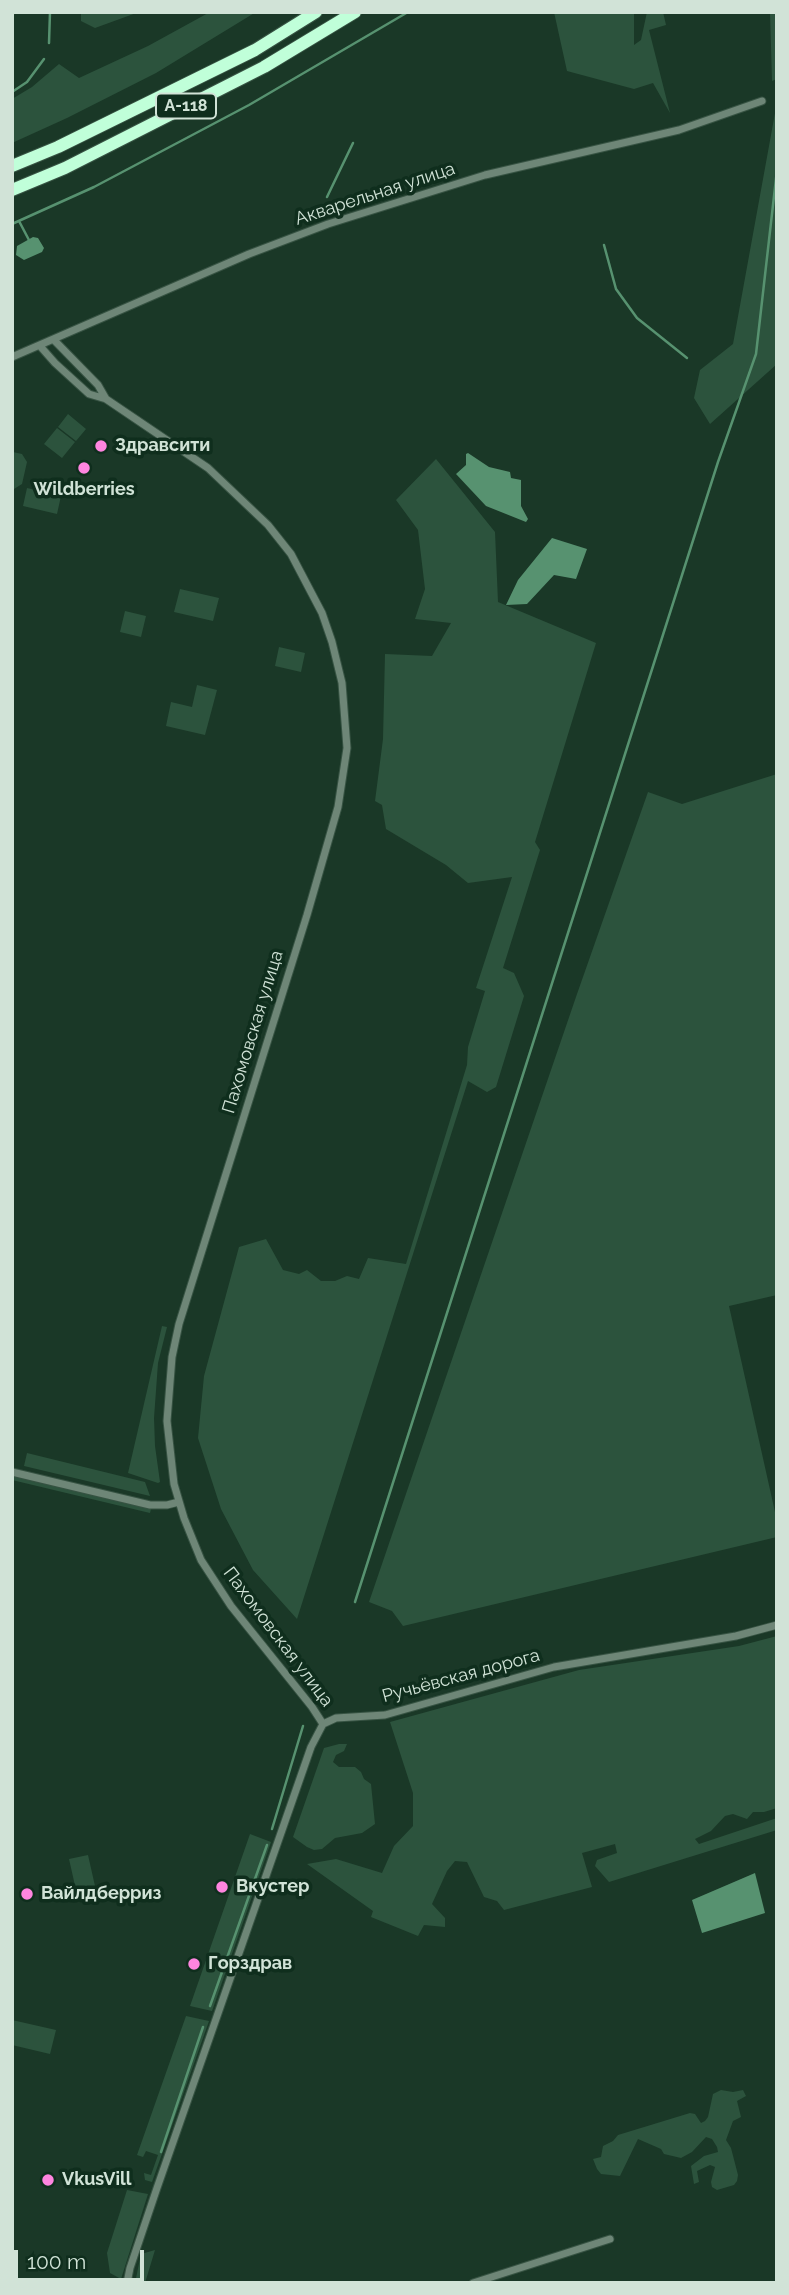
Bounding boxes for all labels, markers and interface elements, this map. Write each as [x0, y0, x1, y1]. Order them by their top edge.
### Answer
road number: А-118 [156, 94, 216, 118]
street label: Акварельная улица [292, 158, 458, 230]
place label: Здравсити [115, 435, 210, 457]
marker: Здравсити [93, 438, 109, 454]
marker: Wildberries [76, 460, 92, 476]
place label: Wildberries [33, 479, 135, 501]
street label: Пахомовская улица [218, 948, 288, 1116]
street label: Пахомовская улица [218, 1563, 338, 1711]
street label: Ручьёвская дорога [380, 1645, 542, 1707]
place label: Вкустер [236, 1876, 309, 1898]
marker: Вкустер [214, 1879, 230, 1895]
place label: Вайлдберриз [41, 1883, 161, 1905]
marker: Вайлдберриз [19, 1886, 35, 1902]
place label: Горздрав [208, 1953, 292, 1975]
marker: Горздрав [186, 1956, 202, 1972]
place label: VkusVill [62, 2169, 131, 2191]
marker: VkusVill [40, 2172, 56, 2188]
scale bar [18, 2236, 147, 2280]
text: 100 m [27, 2249, 86, 2274]

